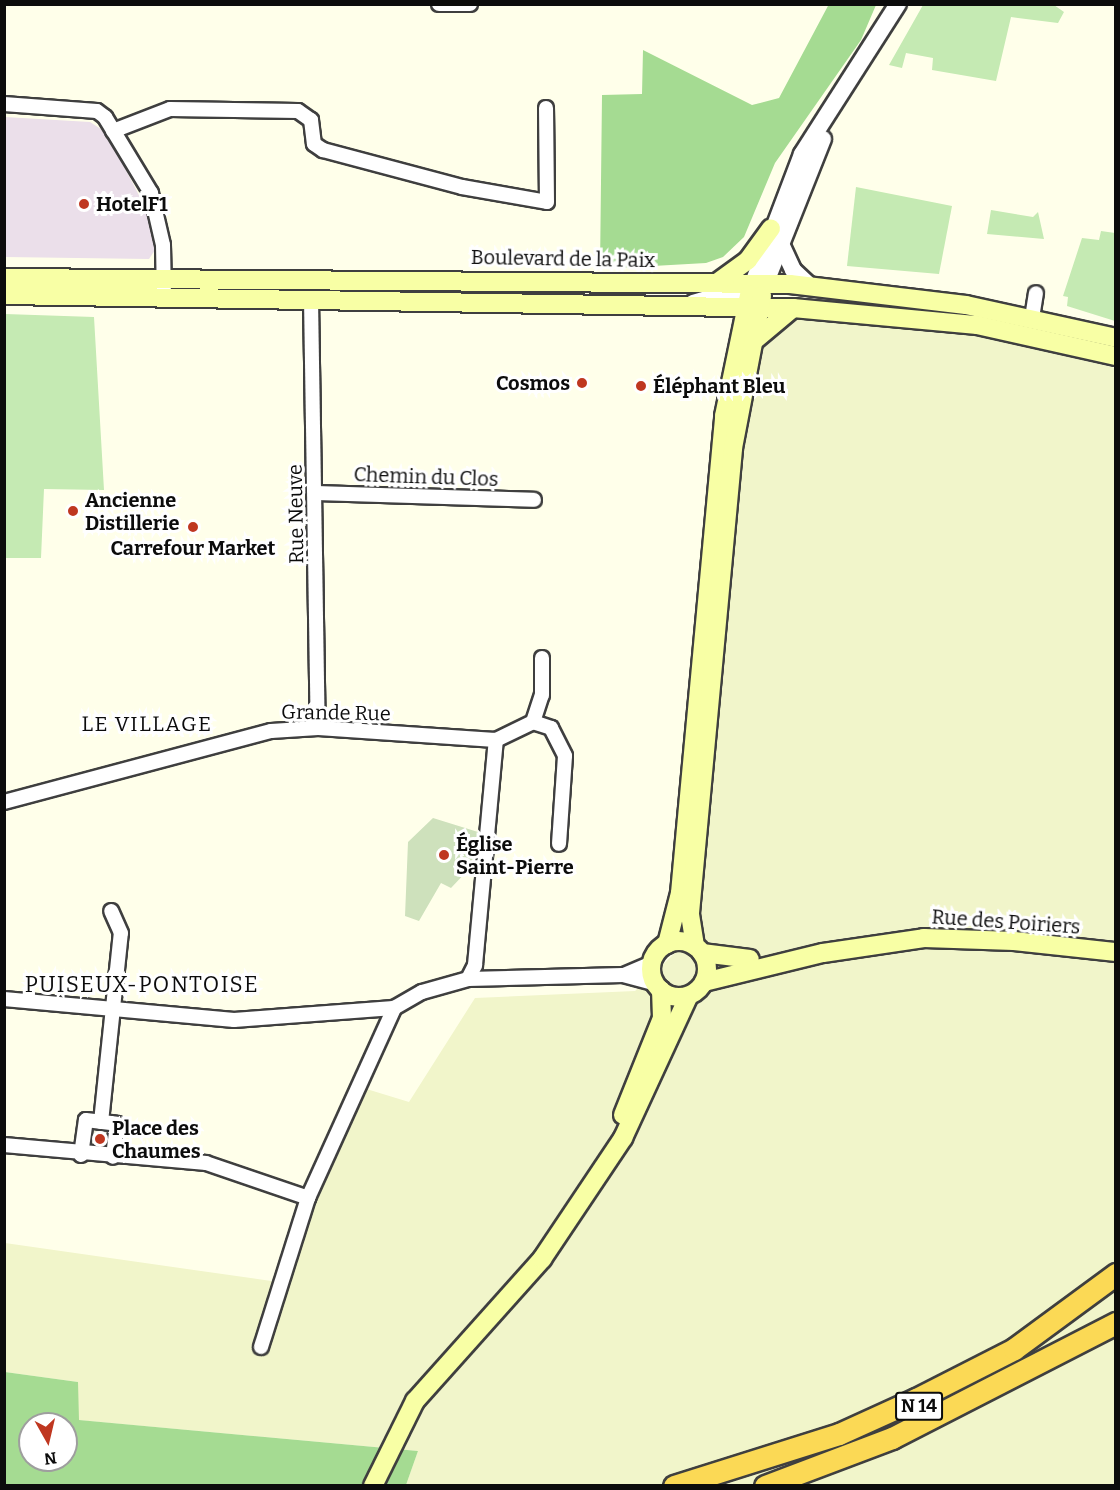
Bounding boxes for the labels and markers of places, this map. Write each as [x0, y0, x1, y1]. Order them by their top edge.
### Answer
place label: HotelF1 [96, 192, 168, 216]
marker: HotelF1 [77, 197, 91, 211]
place label: Cosmos [496, 371, 570, 395]
place label: Éléphant Bleu [653, 374, 785, 398]
marker: Cosmos [575, 376, 589, 390]
marker: Éléphant Bleu [634, 379, 648, 393]
place label: Ancienne Distillerie [85, 488, 179, 535]
marker: Ancienne Distillerie [66, 504, 80, 518]
marker: Carrefour Market [186, 520, 200, 534]
place label: Carrefour Market [111, 536, 275, 560]
place label: Église Saint-Pierre [456, 832, 574, 879]
marker: Église Saint-Pierre [437, 848, 451, 862]
place label: Place des Chaumes [112, 1116, 201, 1163]
marker: Place des Chaumes [93, 1132, 107, 1146]

